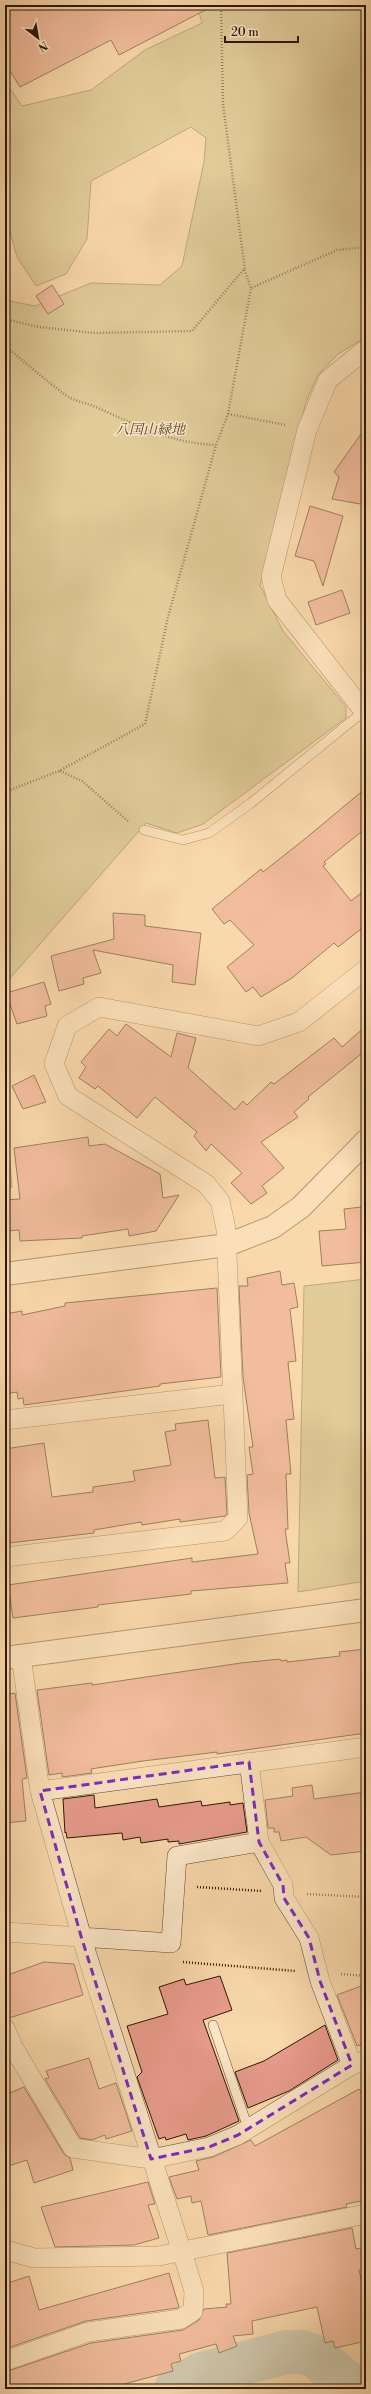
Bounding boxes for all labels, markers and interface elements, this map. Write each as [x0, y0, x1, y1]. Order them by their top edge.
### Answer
north arrow [18, 18, 58, 58]
scale bar [225, 18, 298, 44]
text: 20 m [231, 25, 259, 40]
text: N [35, 37, 50, 54]
park label: 八国山緑地 [115, 421, 187, 439]

